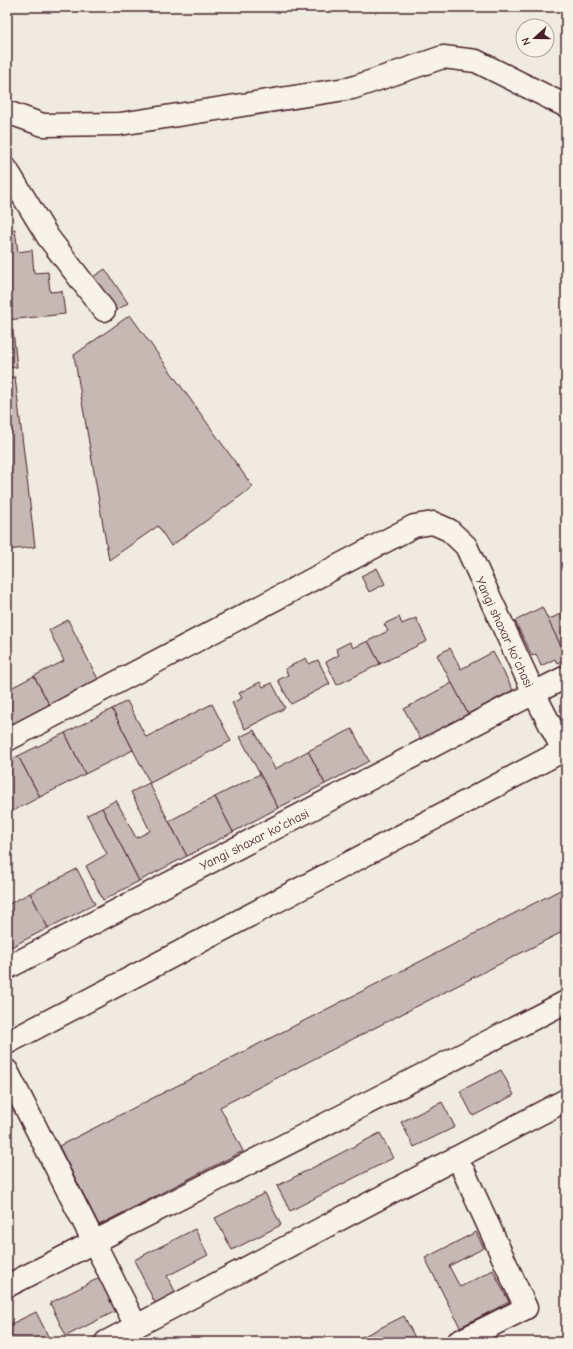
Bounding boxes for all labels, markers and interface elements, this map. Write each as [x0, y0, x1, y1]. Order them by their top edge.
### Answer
north arrow [515, 18, 555, 58]
text: N [519, 36, 533, 47]
street label: Yangi shaxar koʻchasi [472, 575, 537, 690]
street label: Yangi shaxar koʻchasi [197, 805, 311, 873]

